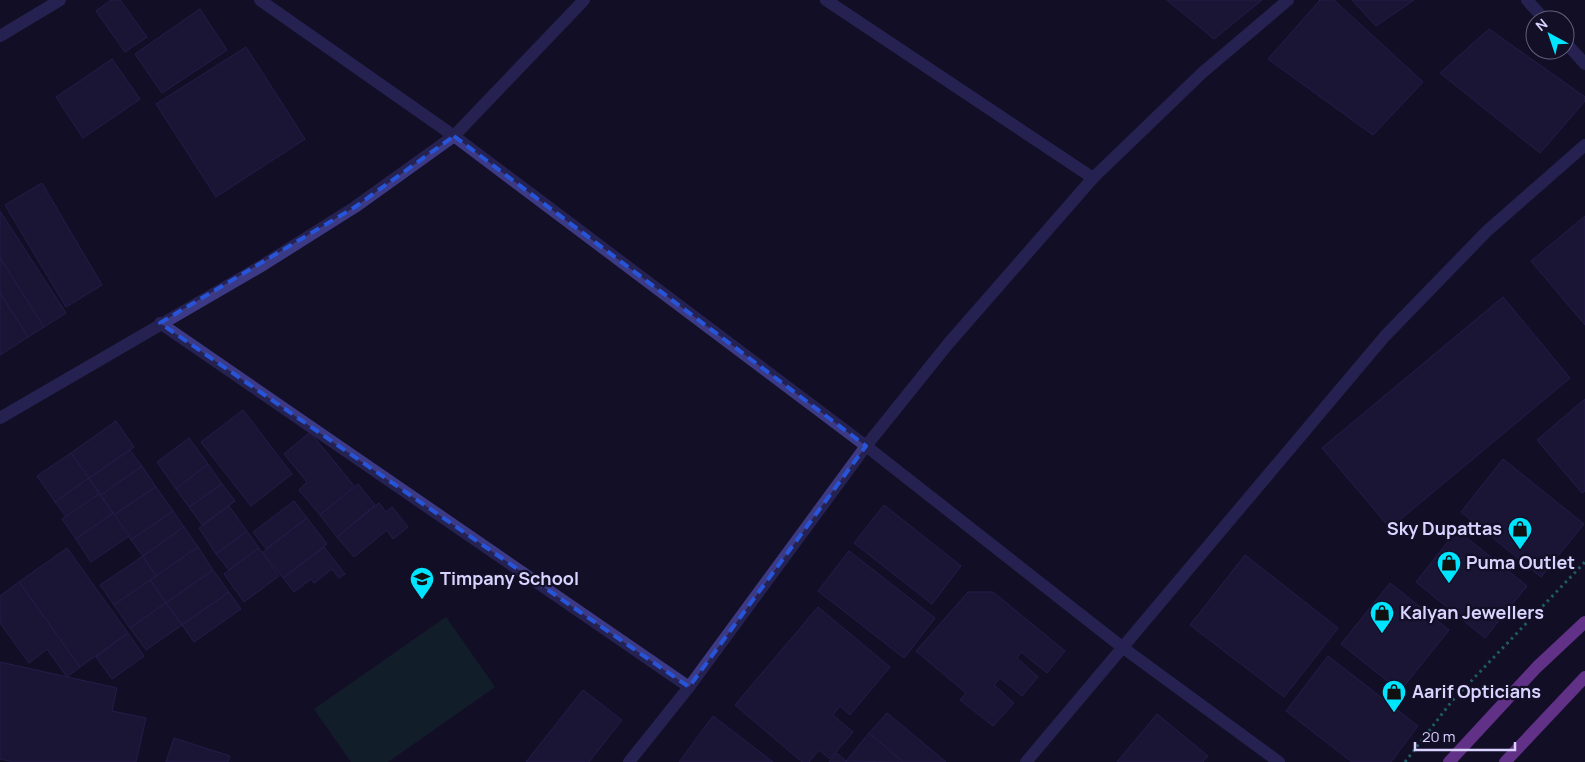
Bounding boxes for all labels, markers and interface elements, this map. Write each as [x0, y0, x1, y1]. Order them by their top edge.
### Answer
north arrow [1525, 10, 1575, 60]
text: N [1531, 14, 1551, 35]
place label: Sky Dupattas [1387, 516, 1502, 540]
shop icon: Sky Dupattas [1507, 516, 1533, 550]
shop icon: Puma Outlet [1436, 550, 1462, 584]
place label: Puma Outlet [1466, 550, 1575, 574]
school or university icon: Timpany School [409, 566, 435, 600]
place label: Timpany School [440, 566, 579, 590]
shop icon: Kalyan Jewellers [1369, 600, 1395, 634]
place label: Kalyan Jewellers [1400, 600, 1544, 624]
shop icon: Aarif Opticians [1381, 679, 1407, 713]
place label: Aarif Opticians [1412, 679, 1541, 703]
scale bar [1415, 720, 1515, 752]
text: 20 m [1422, 726, 1455, 747]

